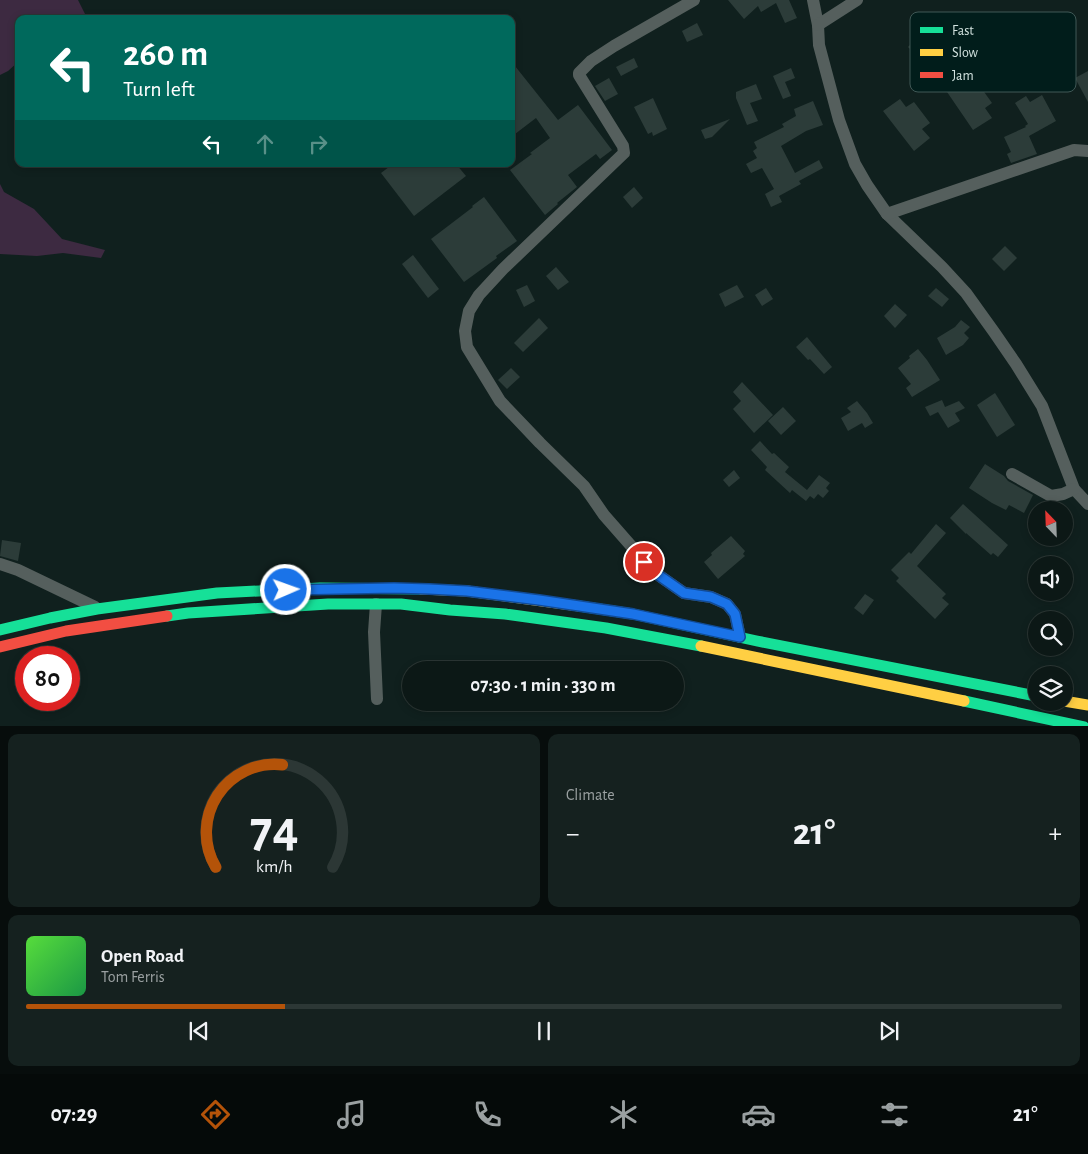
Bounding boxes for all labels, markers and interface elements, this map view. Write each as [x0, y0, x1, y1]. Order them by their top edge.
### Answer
legend [910, 12, 1076, 92]
text: Fast [952, 24, 974, 38]
icon: left [40, 35, 105, 100]
text: 260 m [123, 37, 208, 72]
text: Slow [952, 46, 979, 60]
text: Jam [952, 69, 974, 83]
text: Turn left [123, 78, 195, 100]
icon: left [198, 130, 226, 158]
icon: ahead [251, 130, 279, 158]
icon: right [304, 130, 332, 158]
north arrow [1028, 501, 1072, 546]
map controls [1028, 501, 1073, 711]
pin [623, 541, 665, 583]
icon: arrive [630, 548, 658, 576]
button: sound [1028, 556, 1073, 601]
position arrow [259, 563, 311, 615]
button: search [1028, 611, 1073, 656]
speed limit sign: 80 [15, 646, 80, 711]
button: layers [1028, 666, 1073, 711]
text: 07:30 · 1 min · 330 m [470, 676, 616, 695]
text: Climate [566, 787, 615, 803]
text: 74 [250, 804, 298, 856]
text: 21° [793, 814, 835, 852]
text: − [566, 820, 579, 848]
text: + [1049, 820, 1062, 848]
text: km/h [256, 858, 292, 876]
text: Open Road [101, 947, 184, 966]
text: Tom Ferris [101, 969, 165, 985]
icon: previous [185, 1017, 213, 1045]
icon: pause [530, 1017, 558, 1045]
icon: next [875, 1017, 903, 1045]
icon: directions [198, 1097, 233, 1132]
icon: music [334, 1097, 369, 1132]
icon: phone [470, 1097, 505, 1132]
icon: climate [606, 1097, 641, 1132]
icon: car [741, 1097, 776, 1132]
icon: filters [877, 1097, 912, 1132]
text: 07:29 [50, 1103, 97, 1125]
text: 21° [1013, 1103, 1038, 1125]

